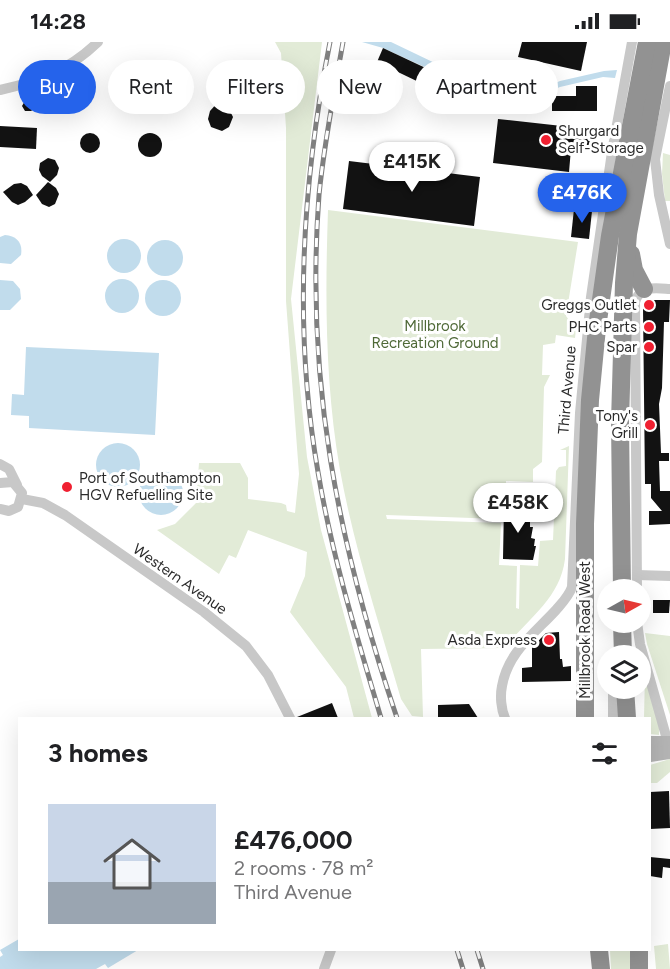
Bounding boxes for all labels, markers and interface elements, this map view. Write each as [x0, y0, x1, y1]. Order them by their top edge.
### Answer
text: 14:28 [30, 8, 86, 35]
chip: Buy [18, 60, 96, 114]
chip: Rent [108, 60, 194, 114]
chip: Filters [206, 60, 305, 114]
chip: New [317, 60, 403, 114]
chip: Apartment [415, 60, 558, 114]
place label: Shurgard Self-Storage [558, 122, 644, 157]
marker: Shurgard Self-Storage [539, 133, 553, 147]
pin: £415K [370, 142, 454, 193]
text: £415K [383, 149, 441, 173]
pin: £476K [540, 173, 624, 224]
text: £476K [552, 180, 612, 204]
place label: Greggs Outlet [541, 296, 637, 314]
marker: Greggs Outlet [642, 298, 656, 312]
park label: Millbrook Recreation Ground [371, 317, 499, 352]
place label: PHC Parts [569, 318, 637, 336]
marker: PHC Parts [642, 320, 656, 334]
place label: Spar [606, 338, 637, 356]
marker: Spar [642, 340, 656, 354]
street label: Third Avenue [554, 345, 580, 435]
place label: Tony's Grill [596, 407, 638, 442]
marker: Tony's Grill [643, 418, 657, 432]
place label: Port of Southampton HGV Refuelling Site [79, 469, 221, 504]
marker: Port of Southampton HGV Refuelling Site [60, 480, 74, 494]
pin: £458K [476, 483, 560, 534]
text: £458K [487, 490, 549, 514]
street label: Western Avenue [130, 540, 230, 618]
street label: Millbrook Road West [576, 561, 594, 699]
north arrow [597, 579, 651, 633]
map controls [597, 579, 651, 699]
place label: Asda Express [448, 631, 537, 649]
marker: Asda Express [542, 633, 556, 647]
button: layers [597, 645, 651, 699]
text: 3 homes [48, 737, 148, 769]
icon: filters [588, 737, 621, 770]
text: £476,000 [234, 824, 353, 856]
icon: home [96, 828, 168, 900]
text: 2 rooms · 78 m² [234, 856, 374, 880]
text: Third Avenue [234, 880, 352, 904]

